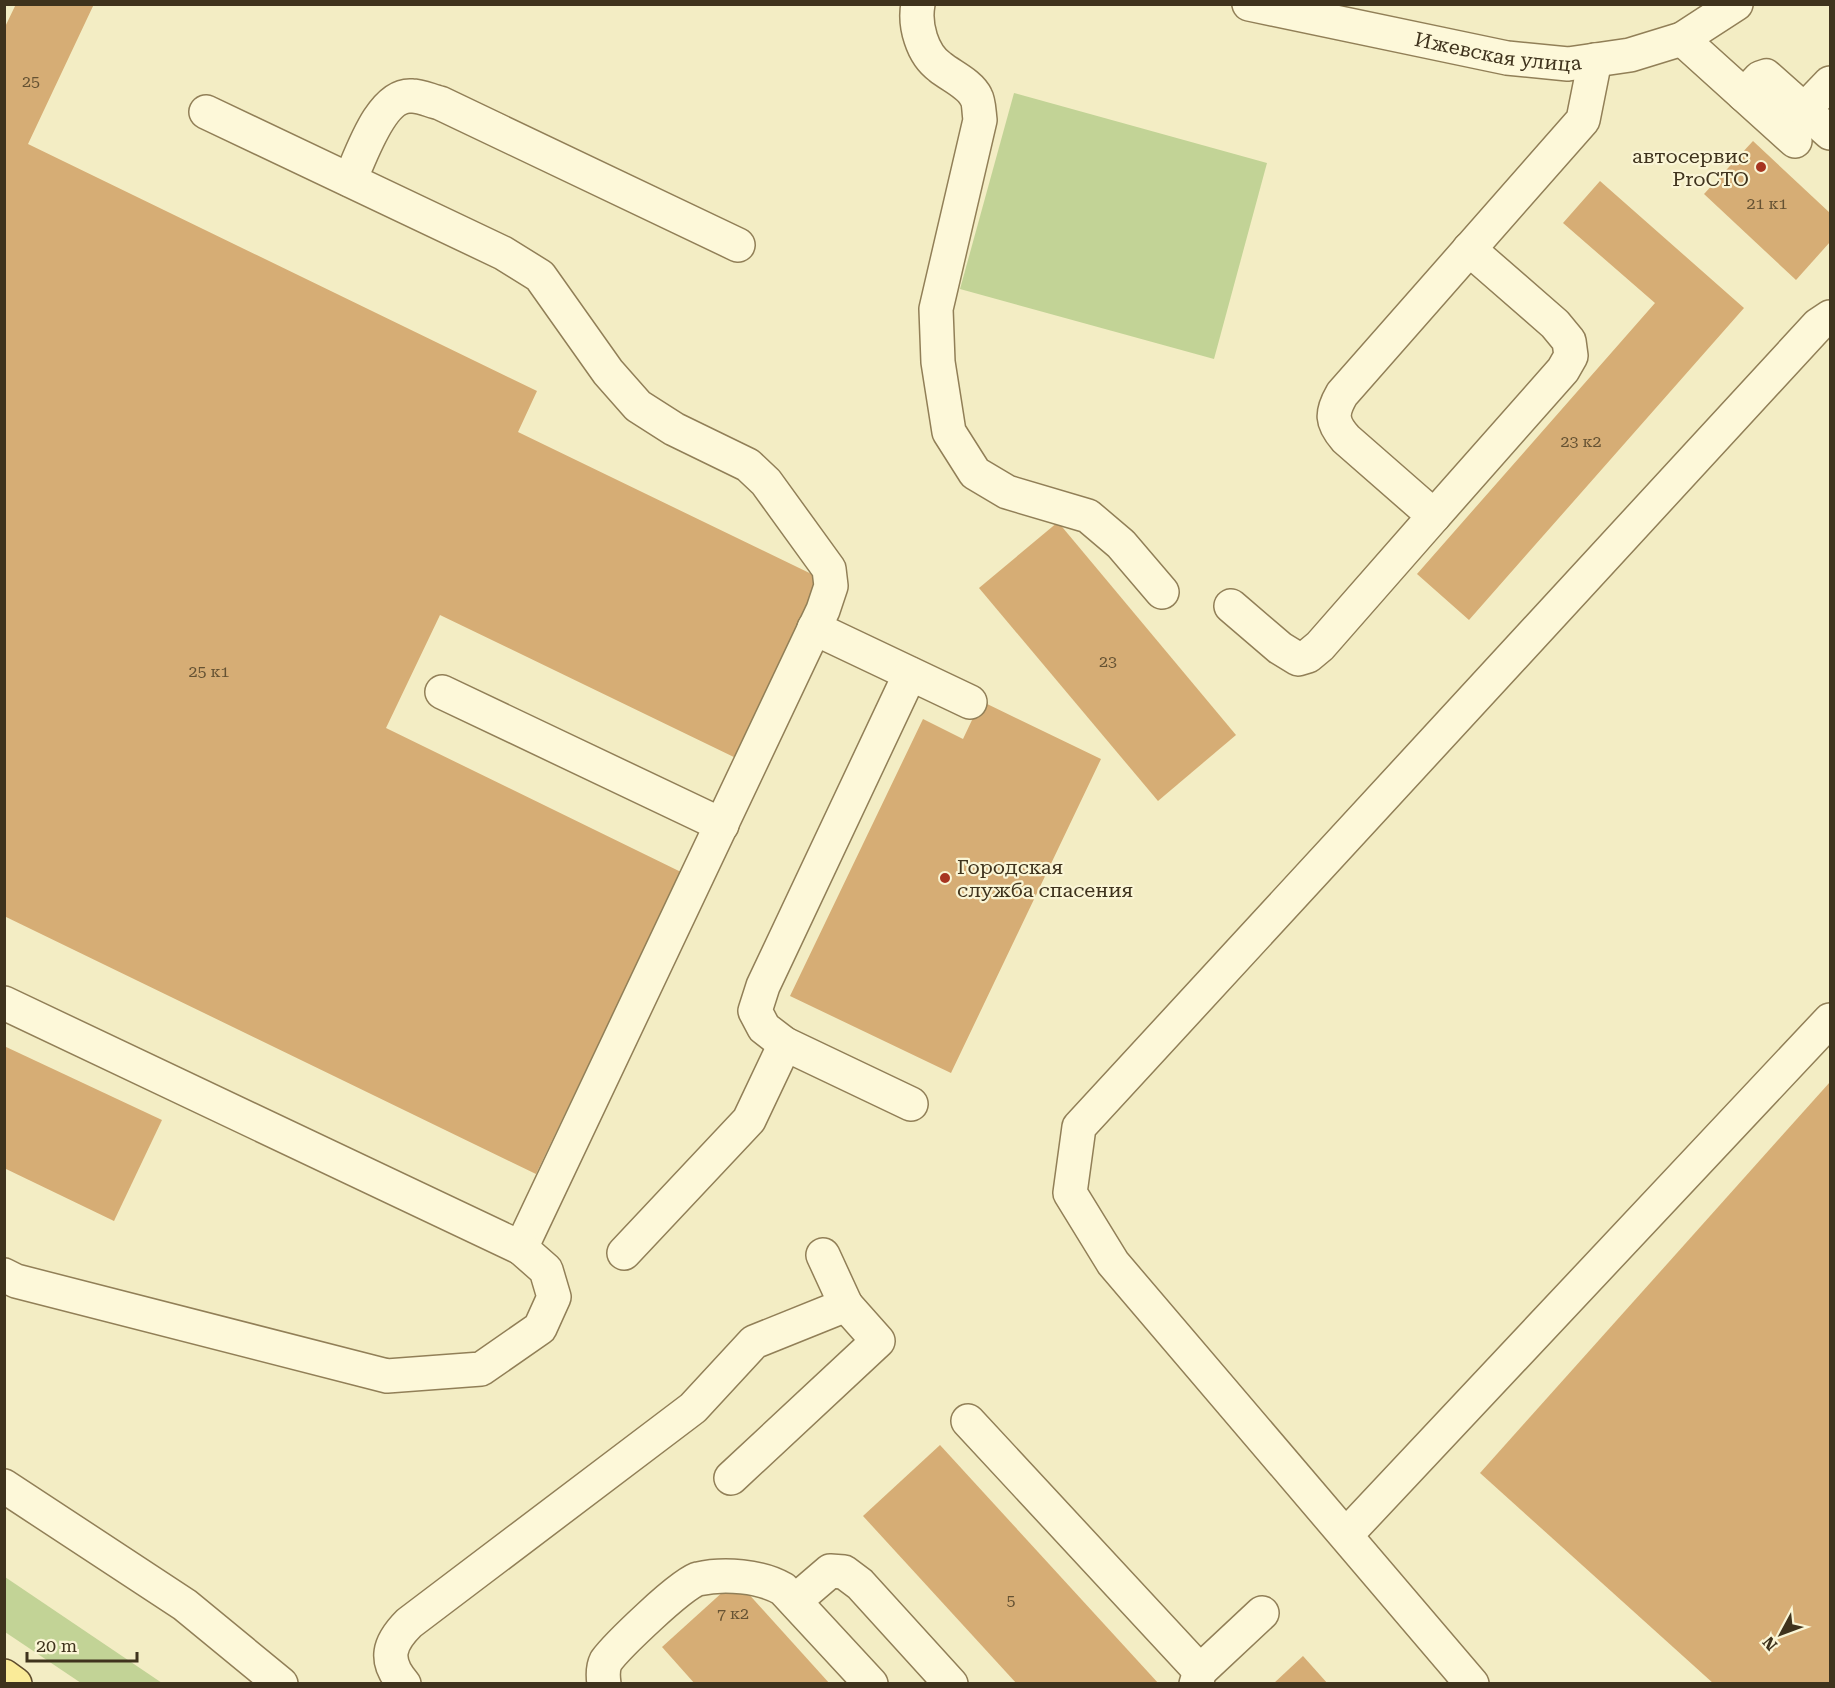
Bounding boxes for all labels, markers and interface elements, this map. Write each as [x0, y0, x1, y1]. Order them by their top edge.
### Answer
street label: Ижевская улица [1413, 27, 1583, 76]
house number: 25 [22, 72, 40, 91]
place label: автосервис ProСТО [1632, 144, 1749, 191]
marker: автосервис ProСТО [1754, 160, 1768, 174]
house number: 21 к1 [1746, 194, 1788, 213]
house number: 23 к2 [1560, 432, 1602, 451]
house number: 23 [1099, 652, 1117, 671]
house number: 25 к1 [188, 662, 230, 681]
place label: Городская служба спасения [957, 855, 1133, 902]
marker: Городская служба спасения [938, 871, 952, 885]
house number: 5 [1007, 1591, 1016, 1610]
house number: 7 к2 [717, 1604, 749, 1623]
north arrow [1751, 1604, 1811, 1664]
scale bar [27, 1625, 136, 1663]
text: N [1759, 1633, 1781, 1654]
text: 20 m [36, 1635, 77, 1656]

